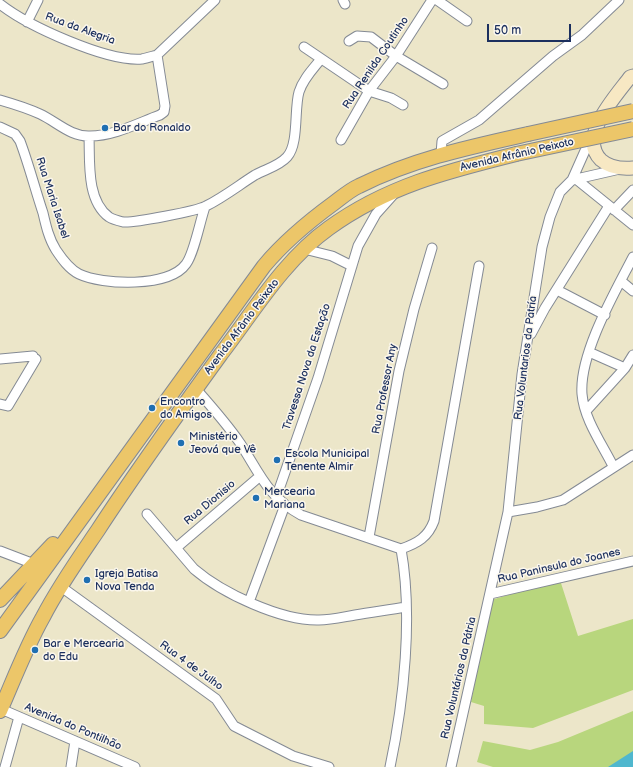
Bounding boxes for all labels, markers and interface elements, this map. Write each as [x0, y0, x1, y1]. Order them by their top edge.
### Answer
street label: Rua da Alegria [43, 10, 117, 48]
street label: Rua Renilda Coutinho [340, 14, 412, 112]
scale bar [489, 16, 573, 42]
text: 50 m [494, 23, 521, 38]
place label: Bar do Ronaldo [113, 121, 191, 135]
marker: Bar do Ronaldo [100, 123, 110, 133]
street label: Avenida Afrânio Peixoto [459, 135, 575, 175]
street label: Rua Maria Isabel [33, 156, 71, 240]
street label: Avenida Afrânio Peixoto [202, 277, 282, 377]
street label: Rua Voluntarios da Patría [512, 295, 540, 421]
street label: Travessa Nova da Estação [280, 302, 334, 432]
street label: Rua Professor Any [370, 343, 400, 435]
place label: Encontro do Amigos [160, 395, 212, 421]
marker: Encontro do Amigos [147, 403, 157, 413]
place label: Ministério Jeová que Vê [189, 430, 256, 456]
marker: Ministério Jeová que Vê [176, 438, 186, 448]
place label: Escola Municipal Tenente Almir [285, 447, 369, 473]
marker: Escola Municipal Tenente Almir [272, 455, 282, 465]
street label: Rua Dionisio [182, 478, 238, 528]
place label: Mercearia Mariana [264, 485, 315, 511]
marker: Mercearia Mariana [251, 493, 261, 503]
street label: Rua Paninsula do Joanes [496, 545, 622, 587]
place label: Igreja Batisa Nova Tenda [95, 567, 158, 593]
marker: Igreja Batisa Nova Tenda [82, 575, 92, 585]
street label: Rua Voluntários da Pátria [439, 616, 479, 740]
place label: Bar e Mercearia do Edu [43, 637, 124, 663]
street label: Rua 4 de Julho [157, 639, 225, 693]
marker: Bar e Mercearia do Edu [30, 645, 40, 655]
street label: Avenida do Pontilhão [23, 701, 123, 753]

